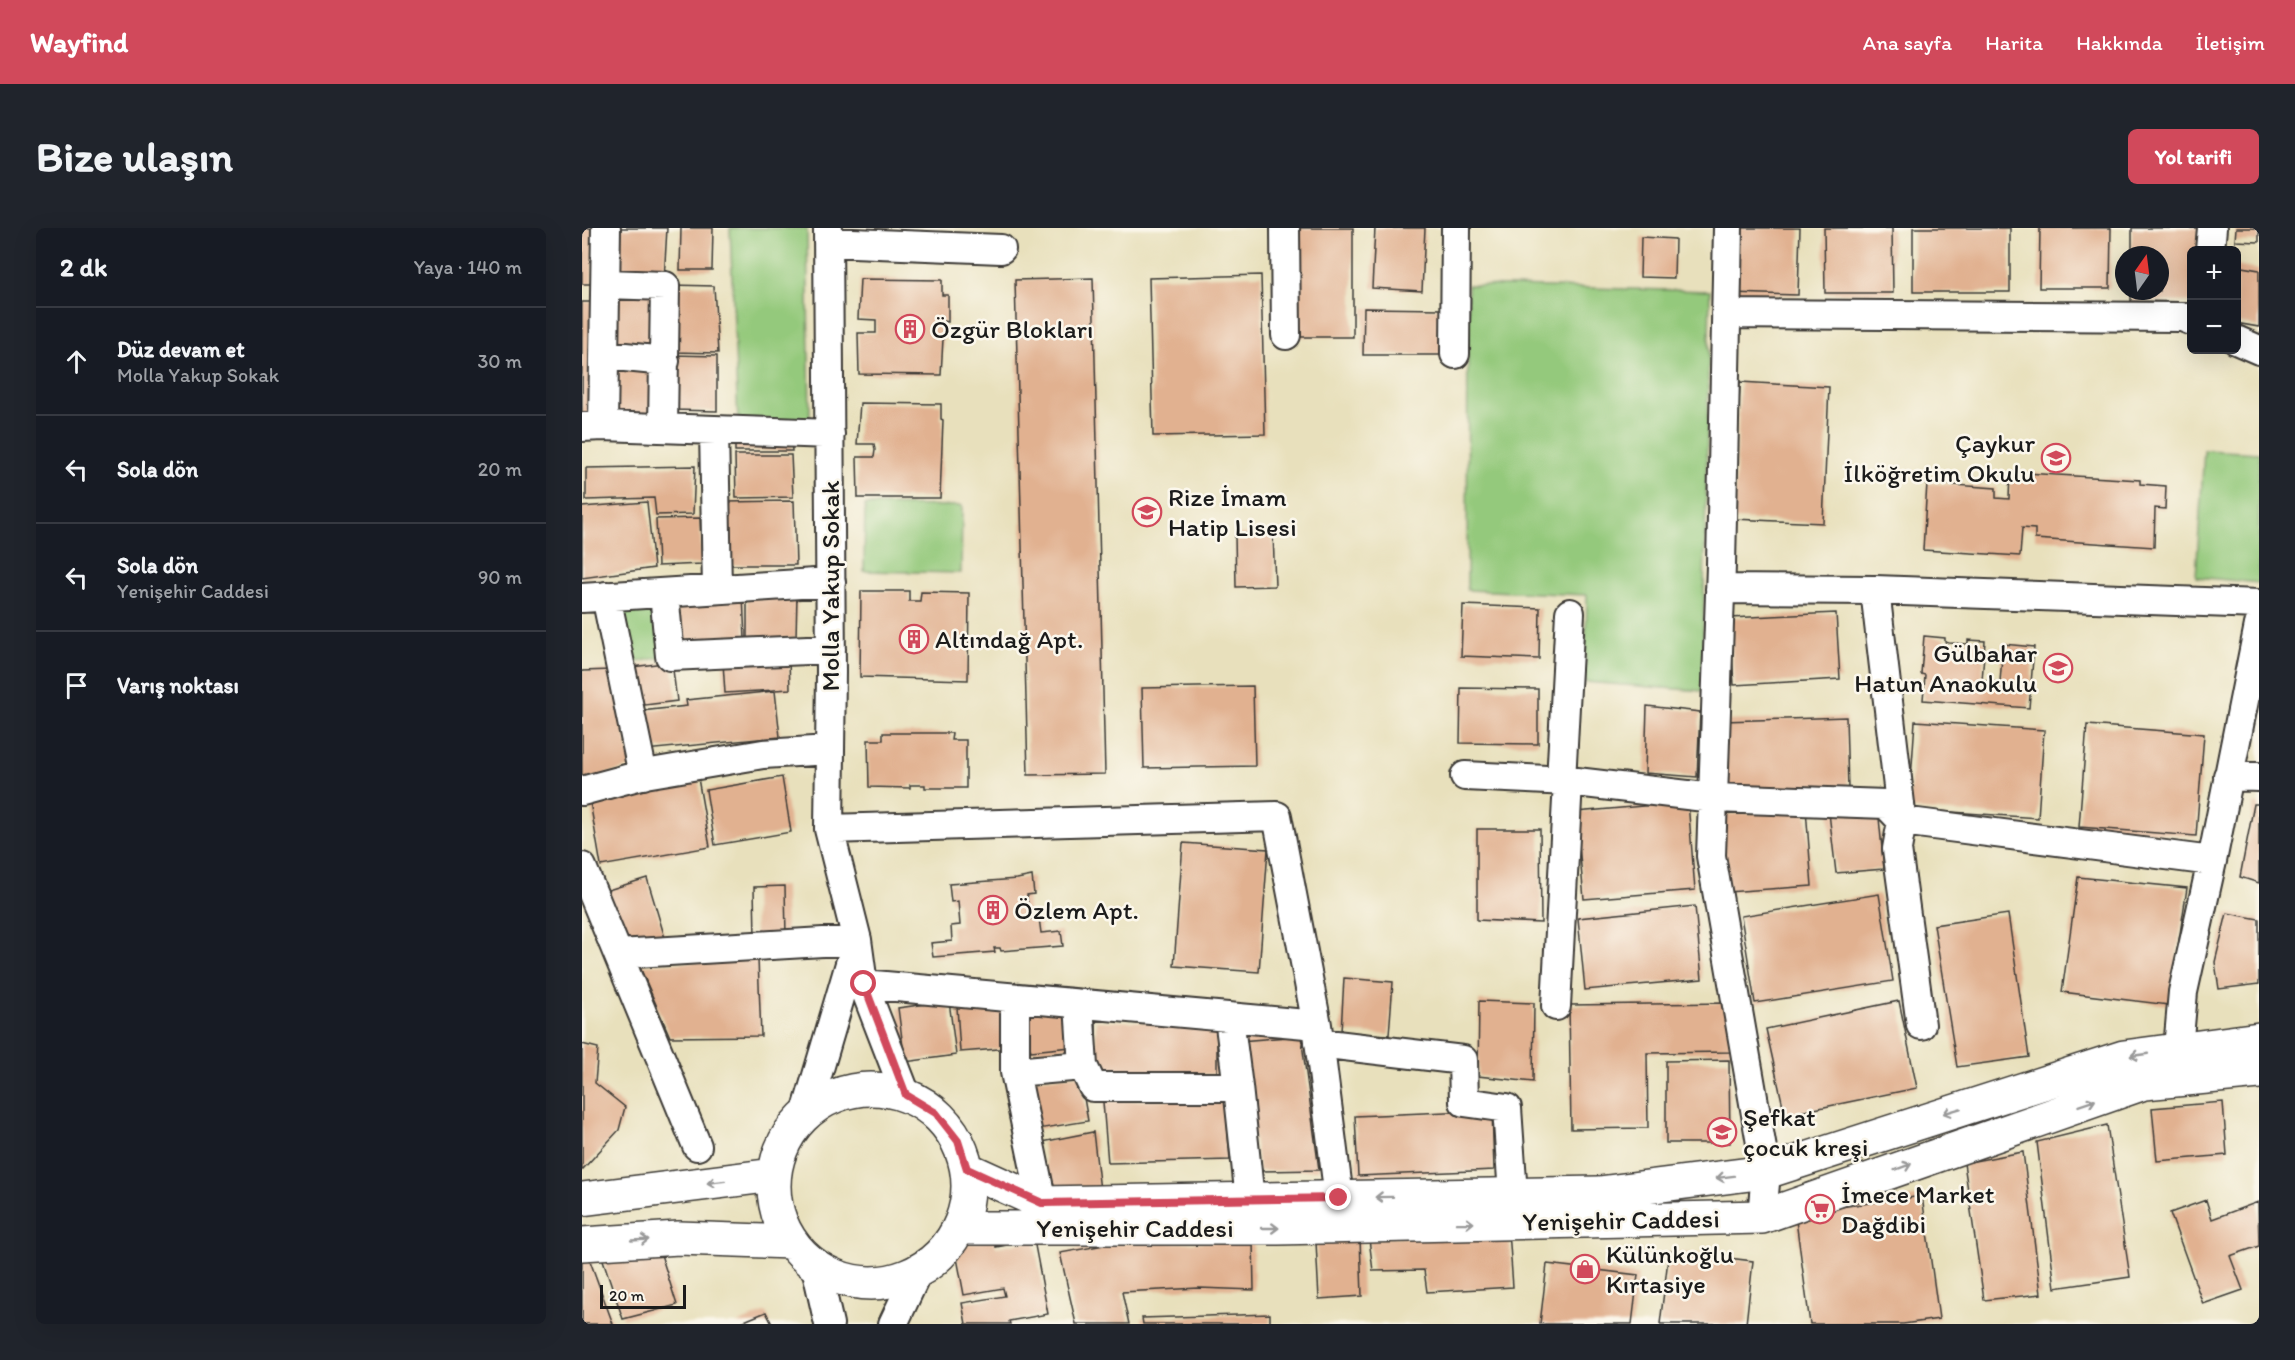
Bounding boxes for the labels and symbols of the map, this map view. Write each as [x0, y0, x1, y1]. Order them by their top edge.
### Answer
north arrow [2115, 246, 2169, 300]
building icon: Özgür Blokları [894, 313, 926, 345]
place label: Özgür Blokları [931, 313, 1094, 345]
place label: Çaykur İlköğretim Okulu [1844, 427, 2036, 489]
school or university icon: Çaykur İlköğretim Okulu [2040, 442, 2072, 474]
street label: Molla Yakup Sokak [814, 480, 846, 691]
place label: Rize İmam Hatip Lisesi [1168, 481, 1297, 543]
school or university icon: Rize İmam Hatip Lisesi [1131, 496, 1163, 528]
building icon: Altındağ Apt. [898, 623, 930, 655]
place label: Altındağ Apt. [935, 623, 1083, 655]
place label: Gülbahar Hatun Anaokulu [1854, 637, 2038, 699]
school or university icon: Gülbahar Hatun Anaokulu [2042, 652, 2074, 684]
building icon: Özlem Apt. [977, 894, 1009, 926]
place label: Özlem Apt. [1014, 894, 1139, 926]
route start [850, 970, 876, 996]
one-way arrow [2129, 1049, 2149, 1060]
one-way arrow [2077, 1096, 2096, 1107]
place label: Şefkat çocuk kreşi [1743, 1101, 1869, 1163]
one-way arrow [1943, 1106, 1962, 1117]
school or university icon: Şefkat çocuk kreşi [1706, 1116, 1738, 1148]
one-way arrow [1893, 1160, 1912, 1171]
one-way arrow [1716, 1172, 1736, 1183]
one-way arrow [706, 1176, 726, 1187]
place label: İmece Market Dağdibi [1841, 1178, 1995, 1240]
route end [1325, 1184, 1351, 1210]
one-way arrow [1375, 1191, 1395, 1203]
supermarket icon: İmece Market Dağdibi [1804, 1193, 1836, 1225]
street label: Yenişehir Caddesi [1522, 1202, 1720, 1238]
street label: Yenişehir Caddesi [1036, 1212, 1234, 1244]
one-way arrow [1454, 1218, 1474, 1229]
one-way arrow [1259, 1222, 1279, 1234]
one-way arrow [630, 1235, 650, 1246]
place label: Külünkoğlu Kırtasiye [1606, 1238, 1734, 1300]
shop icon: Külünkoğlu Kırtasiye [1569, 1253, 1601, 1285]
scale bar [600, 1282, 686, 1310]

